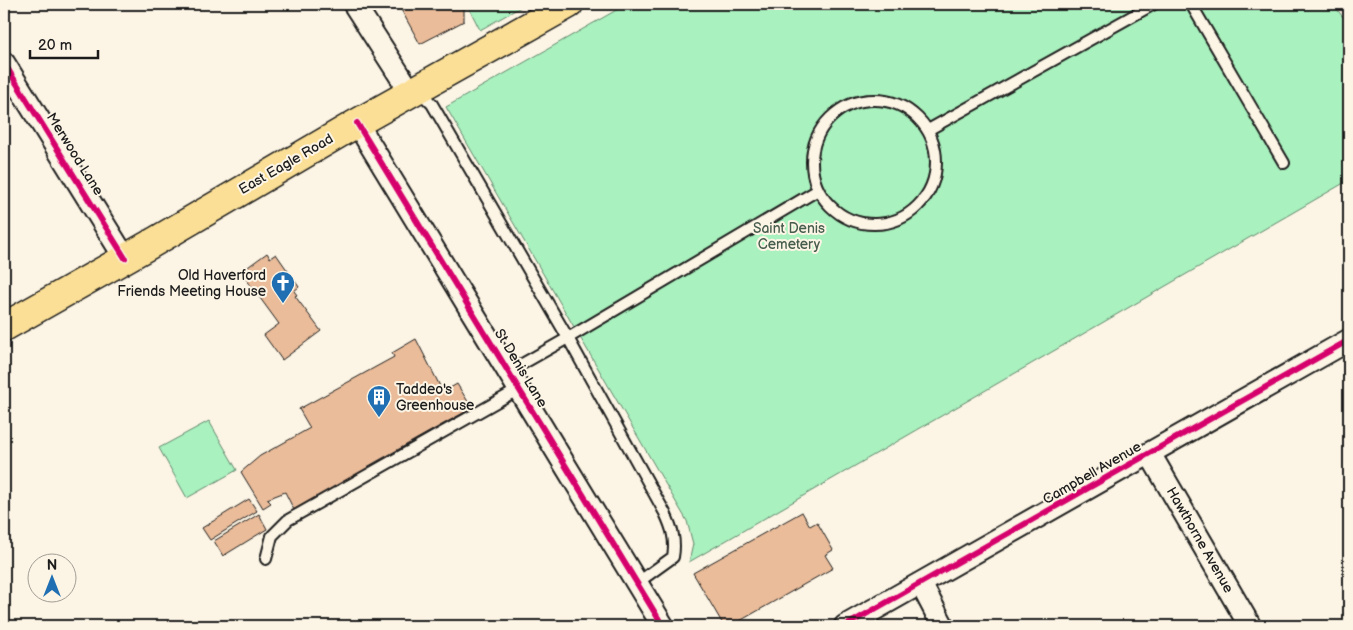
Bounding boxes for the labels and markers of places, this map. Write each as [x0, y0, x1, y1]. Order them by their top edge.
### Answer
place label: Old Haverford Friends Meeting House [117, 267, 266, 300]
church icon: Old Haverford Friends Meeting House [270, 270, 296, 304]
place label: Taddeo's Greenhouse [396, 381, 474, 414]
building icon: Taddeo's Greenhouse [366, 384, 392, 418]

